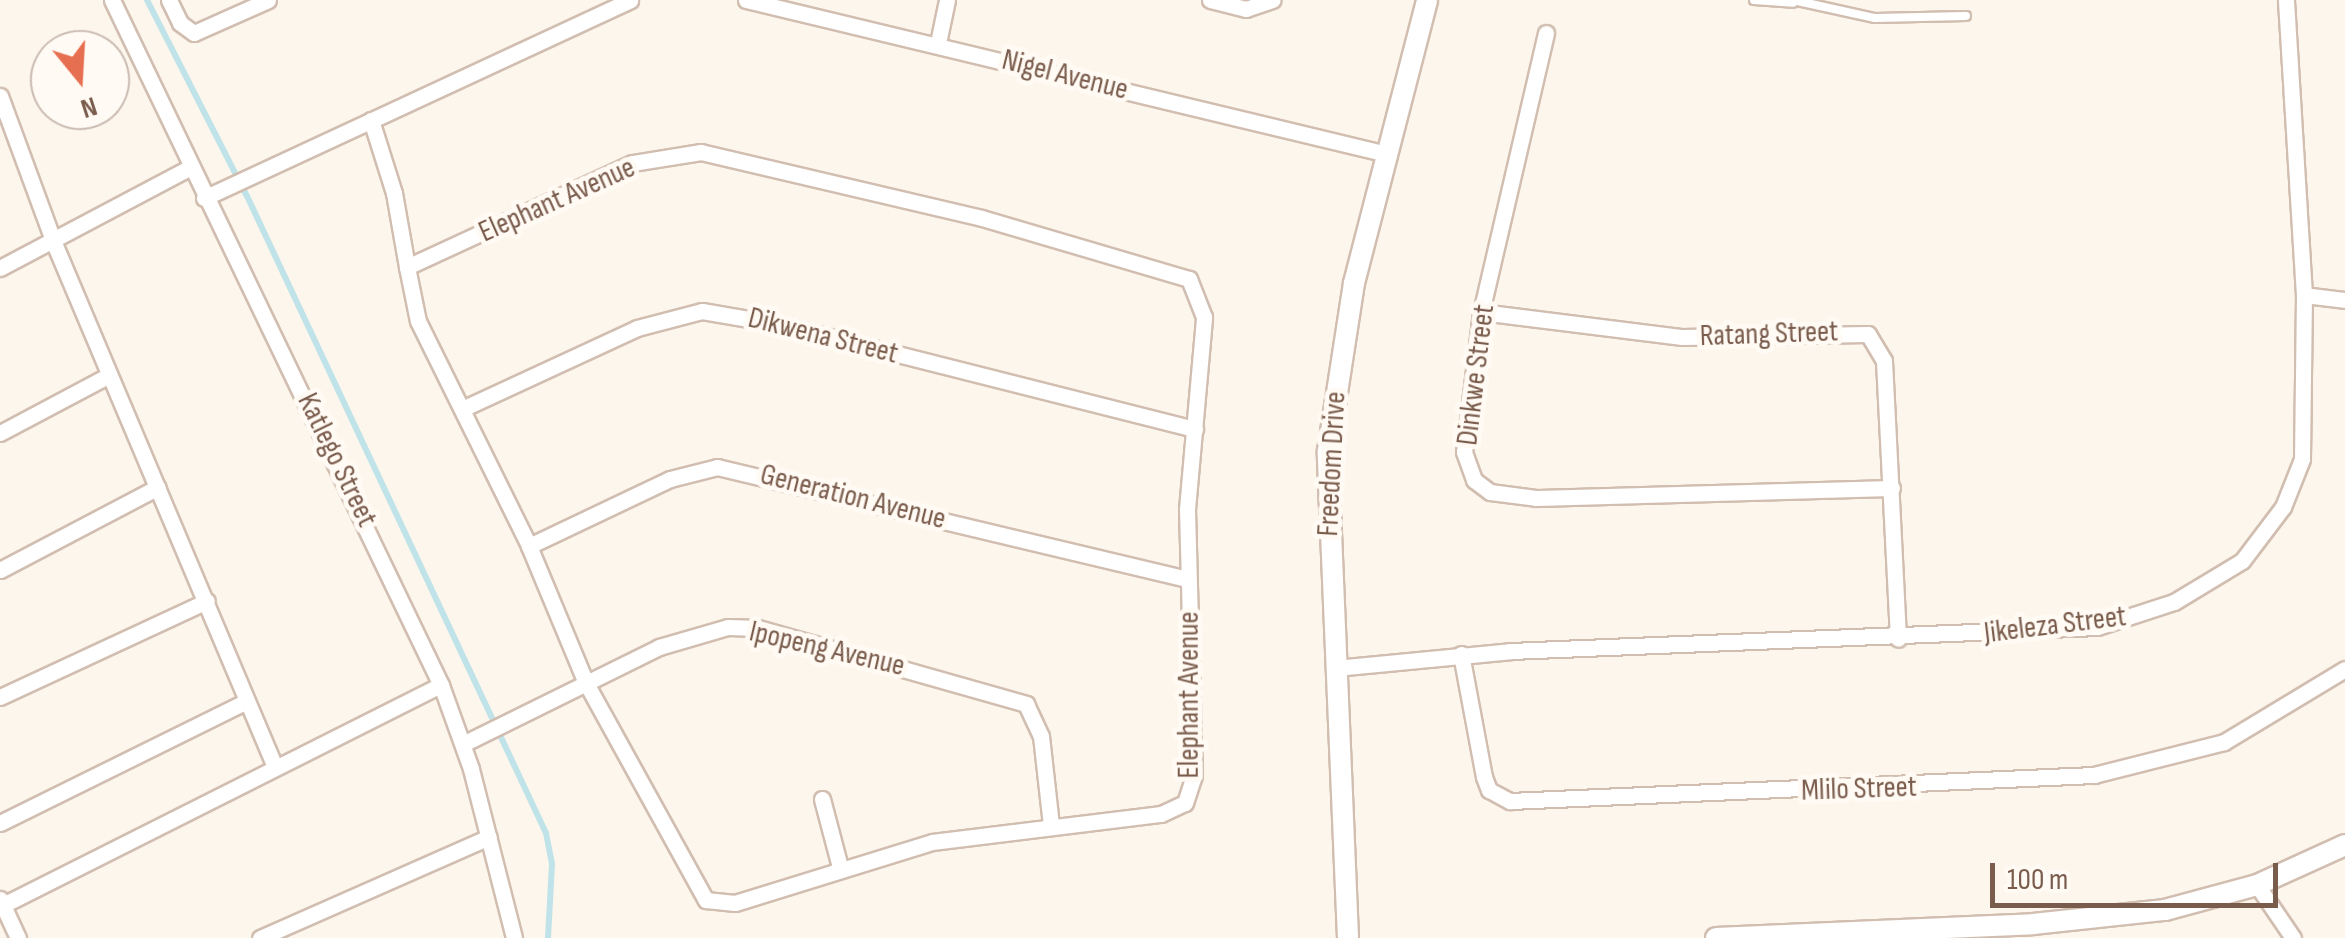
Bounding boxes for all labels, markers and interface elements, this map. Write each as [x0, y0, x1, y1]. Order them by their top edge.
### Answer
north arrow [30, 30, 130, 130]
street label: Nigel Avenue [998, 42, 1132, 108]
text: N [77, 89, 101, 125]
street label: Elephant Avenue [473, 150, 641, 250]
street label: Dikwena Street [744, 300, 902, 372]
street label: Dinkwe Street [1450, 303, 1502, 447]
street label: Ratang Street [1699, 314, 1839, 354]
street label: Katlego Street [289, 387, 385, 533]
street label: Freedom Drive [1310, 391, 1354, 537]
street label: Generation Avenue [757, 457, 949, 537]
street label: Jikeleza Street [1982, 598, 2128, 652]
street label: Elephant Avenue [1171, 611, 1207, 779]
street label: Ipopeng Avenue [746, 614, 908, 684]
street label: Mlilo Street [1801, 769, 1917, 809]
scale bar [1995, 843, 2282, 905]
text: 100 m [2007, 862, 2068, 898]

